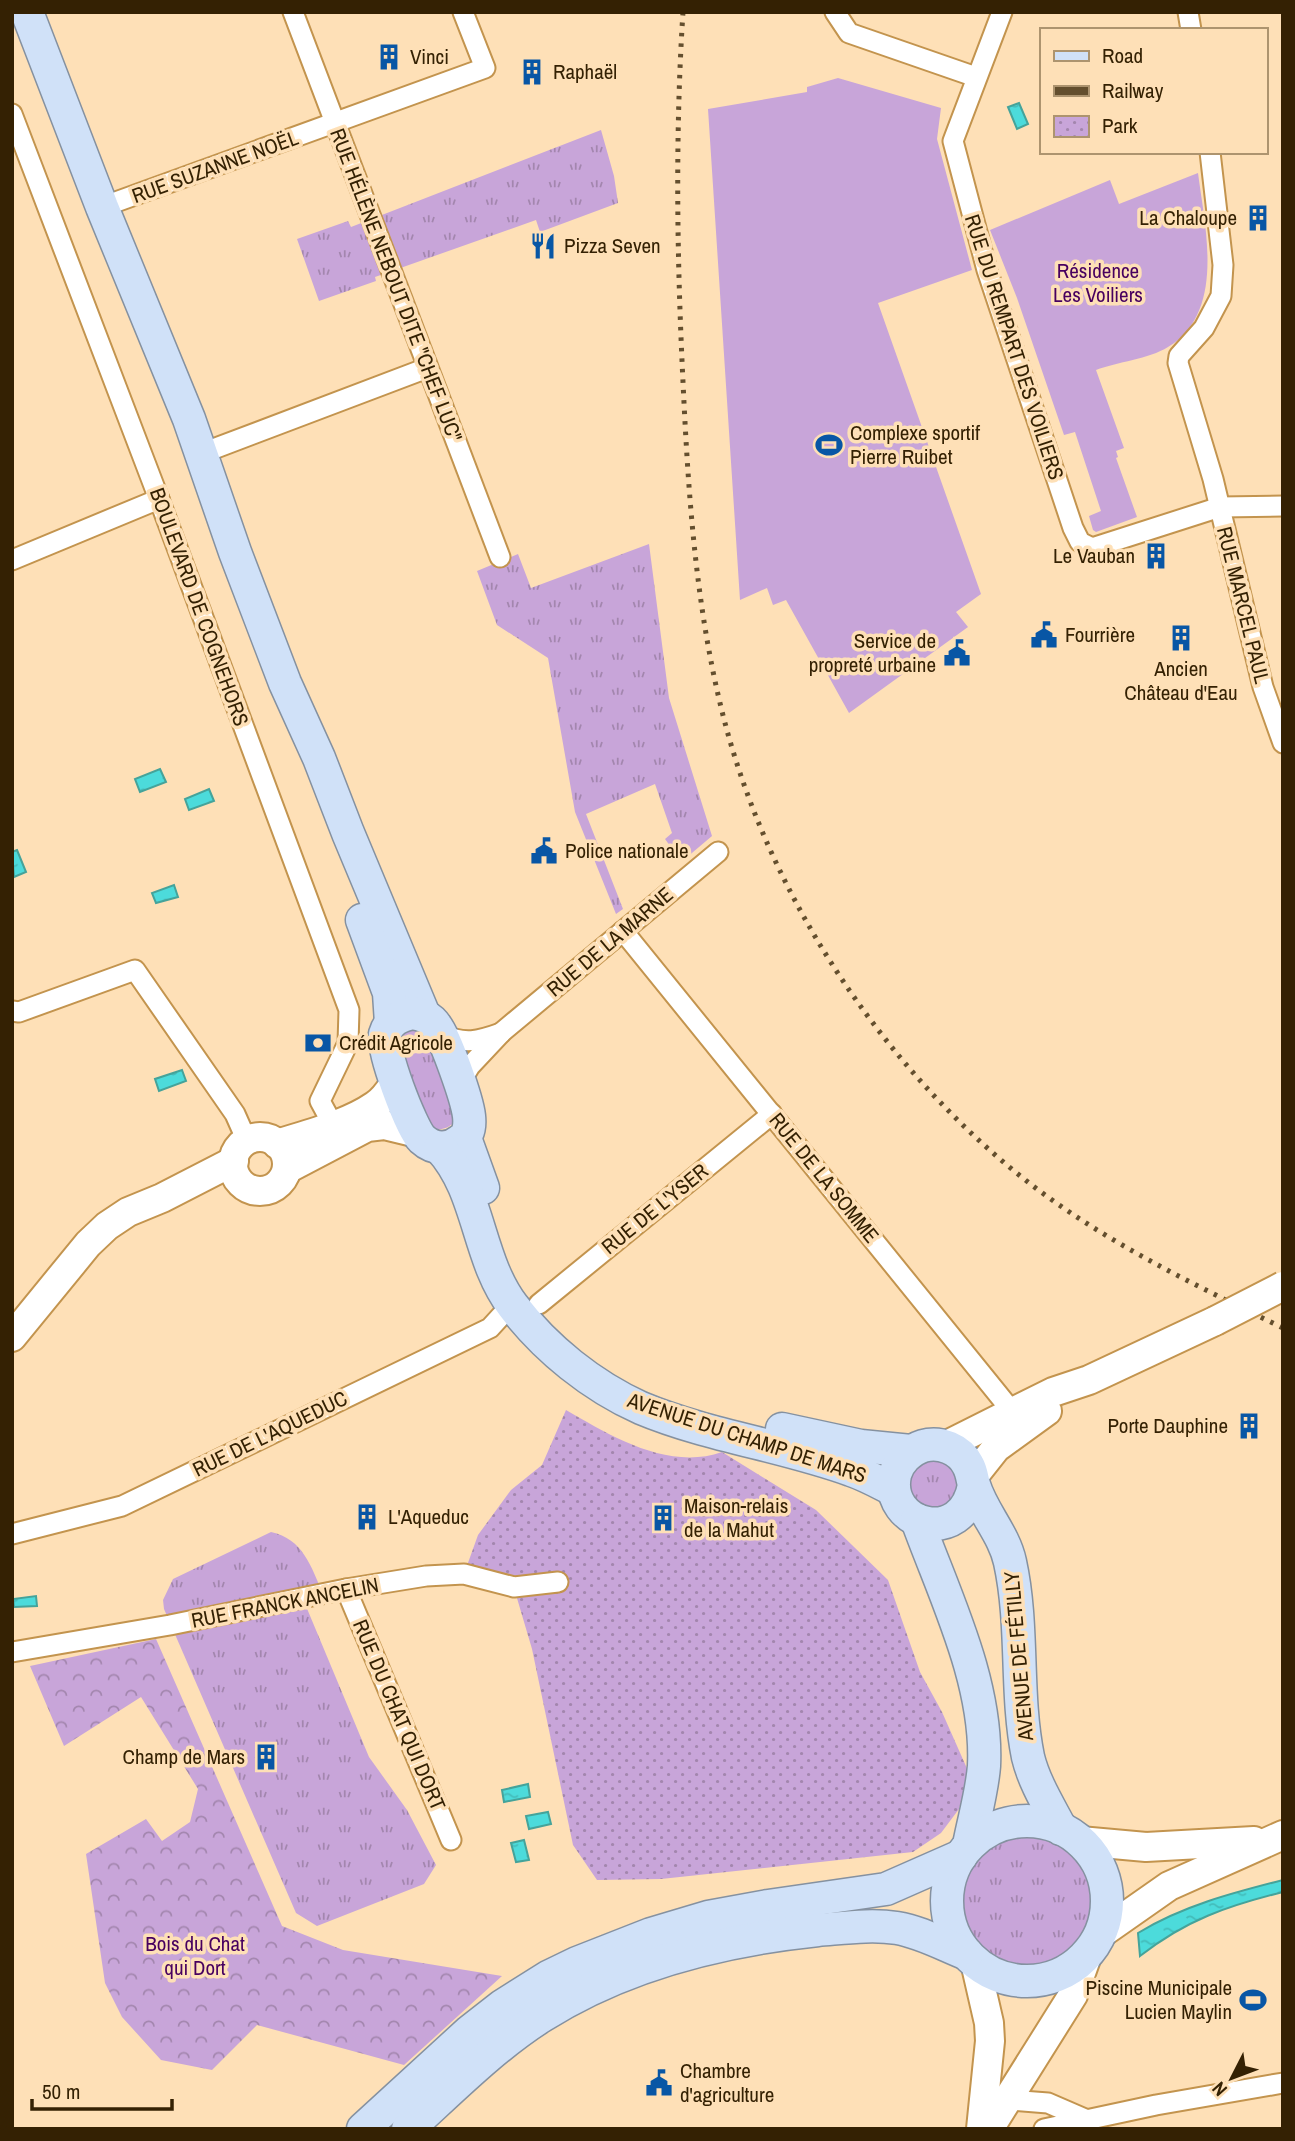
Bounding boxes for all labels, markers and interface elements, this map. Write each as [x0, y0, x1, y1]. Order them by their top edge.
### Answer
legend [1040, 28, 1267, 154]
text: Road [1102, 41, 1143, 70]
building icon: Vinci [374, 42, 404, 72]
place label: Vinci [410, 42, 449, 71]
building icon: Raphaël [517, 57, 547, 87]
place label: Raphaël [553, 57, 617, 86]
text: Railway [1102, 76, 1164, 105]
text: Park [1102, 111, 1138, 140]
street label: RUE SUZANNE NOËL [128, 123, 302, 210]
street label: RUE HÉLÈNE NEBOUT DITE "CHEF LUC" [323, 124, 470, 446]
place label: La Chaloupe [1139, 203, 1237, 232]
building icon: La Chaloupe [1243, 203, 1273, 233]
street label: RUE DU REMPART DES VOILIERS [958, 210, 1071, 483]
restaurant icon: Pizza Seven [528, 231, 558, 261]
place label: Pizza Seven [564, 231, 661, 260]
park label: Résidence Les Voiliers [1053, 256, 1143, 309]
place label: Complexe sportif Pierre Ruibet [850, 418, 980, 471]
sports icon: Complexe sportif Pierre Ruibet [814, 430, 844, 460]
street label: BOULEVARD DE COGNEHORS [143, 484, 256, 730]
street label: RUE MARCEL PAUL [1210, 523, 1277, 687]
place label: Le Vauban [1053, 541, 1135, 570]
building icon: Le Vauban [1141, 541, 1171, 571]
public building icon: Fourrière [1029, 620, 1059, 650]
place label: Fourrière [1065, 620, 1135, 649]
building icon: Ancien Château d'Eau [1166, 623, 1196, 653]
place label: Service de propreté urbaine [809, 626, 936, 679]
public building icon: Service de propreté urbaine [942, 638, 972, 668]
place label: Ancien Château d'Eau [1124, 654, 1238, 707]
public building icon: Police nationale [529, 836, 559, 866]
place label: Police nationale [565, 836, 689, 865]
street label: RUE DE LA MARNE [540, 880, 679, 1003]
bank icon: Crédit Agricole [303, 1028, 333, 1058]
place label: Crédit Agricole [339, 1028, 453, 1057]
street label: RUE DE LA SOMME [763, 1106, 886, 1249]
street label: RUE DE L'YSER [595, 1157, 714, 1261]
street label: RUE DE L'AQUEDUC [188, 1384, 352, 1484]
street label: AVENUE DU CHAMP DE MARS [623, 1385, 870, 1490]
place label: Porte Dauphine [1107, 1411, 1228, 1440]
building icon: Porte Dauphine [1234, 1411, 1264, 1441]
place label: Maison-relais de la Mahut [684, 1491, 788, 1544]
building icon: L'Aqueduc [352, 1502, 382, 1532]
place label: L'Aqueduc [388, 1502, 469, 1531]
building icon: Maison-relais de la Mahut [648, 1503, 678, 1533]
street label: RUE FRANCK ANCELIN [189, 1570, 381, 1635]
street label: AVENUE DE FÉTILLY [997, 1570, 1040, 1743]
street label: RUE DU CHAT QUI DORT [346, 1615, 453, 1815]
place label: Champ de Mars [123, 1742, 245, 1771]
building icon: Champ de Mars [251, 1742, 281, 1772]
park label: Bois du Chat qui Dort [145, 1929, 245, 1982]
place label: Piscine Municipale Lucien Maylin [1086, 1973, 1232, 2026]
sports icon: Piscine Municipale Lucien Maylin [1238, 1985, 1268, 2015]
north arrow [1197, 2043, 1267, 2113]
place label: Chambre d'agriculture [680, 2056, 774, 2109]
scale bar [32, 2068, 172, 2112]
public building icon: Chambre d'agriculture [644, 2068, 674, 2098]
text: N [1206, 2076, 1233, 2102]
text: 50 m [42, 2077, 80, 2106]

